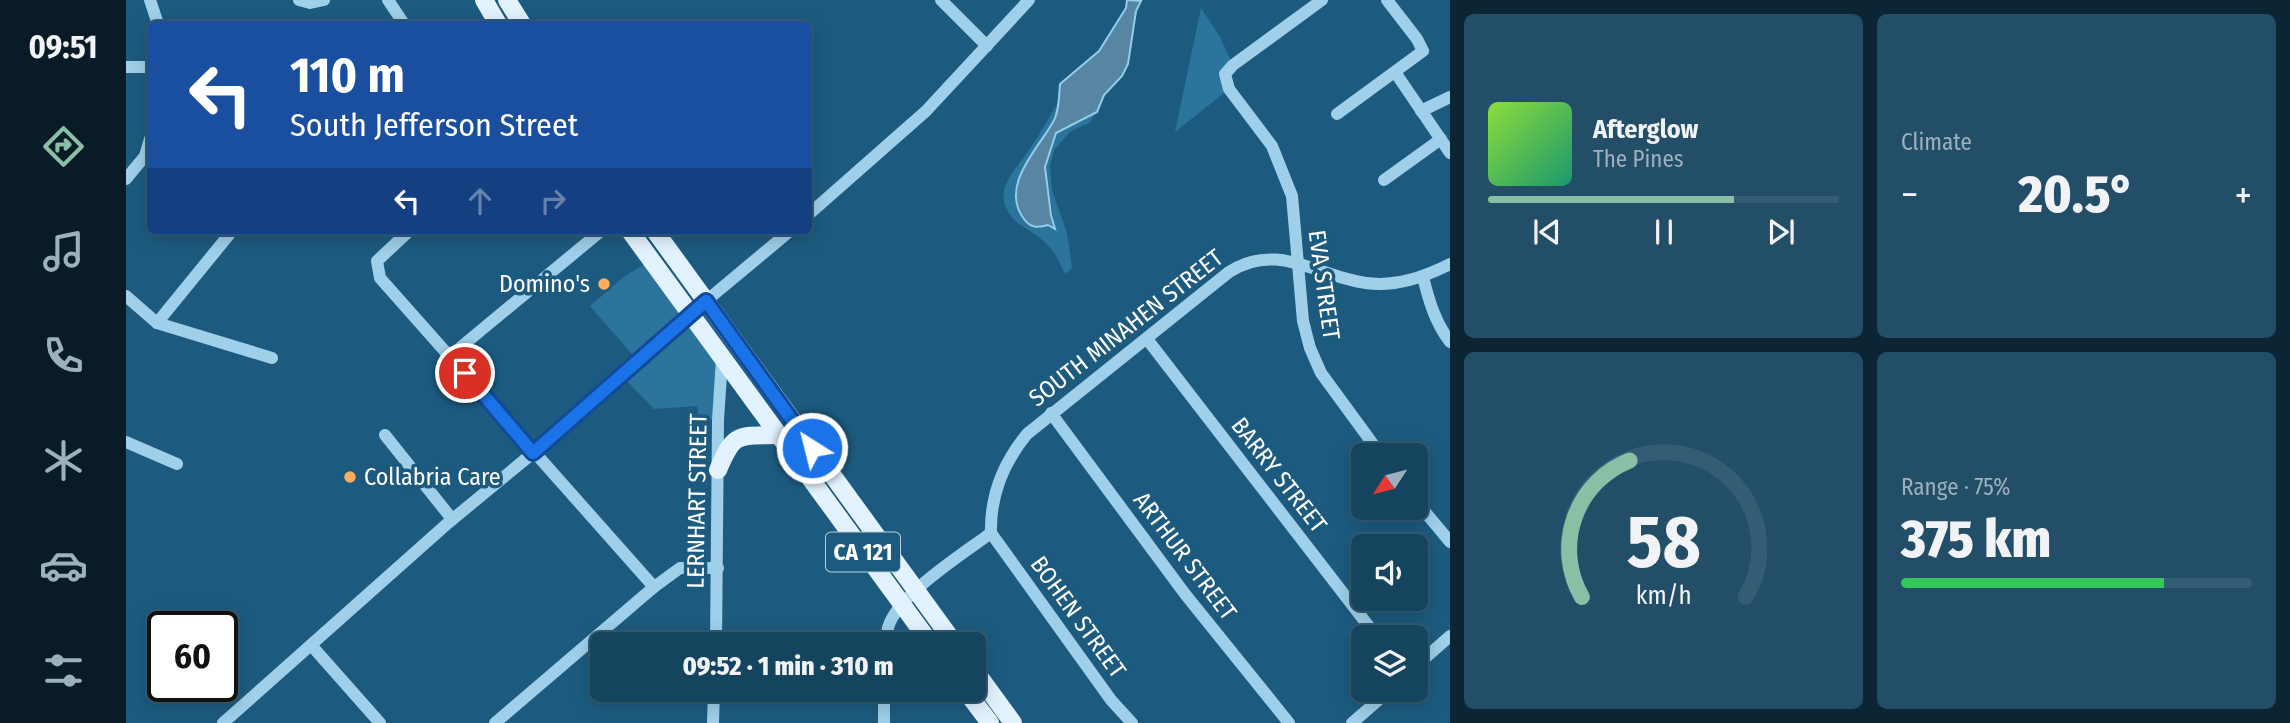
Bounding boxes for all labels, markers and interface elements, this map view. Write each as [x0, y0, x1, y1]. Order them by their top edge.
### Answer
text: 09:51 [29, 28, 97, 66]
text: 110 m [290, 46, 405, 105]
icon: left [175, 49, 266, 140]
text: South Jefferson Street [290, 106, 578, 144]
text: Afterglow [1593, 114, 1698, 145]
icon: directions [39, 122, 88, 171]
text: Climate [1901, 128, 1972, 156]
text: The Pines [1593, 145, 1684, 173]
text: 20.5° [2019, 163, 2134, 226]
text: − [1901, 172, 1918, 218]
text: + [2235, 172, 2252, 218]
icon: left [388, 182, 426, 220]
icon: ahead [461, 182, 499, 220]
icon: right [534, 182, 572, 220]
icon: previous [1528, 213, 1566, 251]
icon: pause [1645, 213, 1683, 251]
icon: next [1762, 213, 1800, 251]
icon: music [39, 227, 88, 276]
street label: EVA STREET [1302, 228, 1346, 342]
street label: SOUTH MINAHEN STREET [1024, 244, 1228, 412]
place label: Domino's [499, 270, 590, 298]
marker: Domino's [596, 276, 612, 292]
icon: phone [39, 331, 88, 380]
pin [435, 343, 495, 403]
icon: arrive [446, 354, 484, 392]
position arrow [775, 411, 849, 485]
street label: BARRY STREET [1226, 412, 1332, 538]
street label: LERNHART STREET [681, 413, 713, 589]
icon: climate [39, 436, 88, 485]
north arrow [1351, 443, 1428, 520]
map controls [1351, 443, 1428, 702]
place label: Collabria Care [364, 463, 501, 491]
marker: Collabria Care [342, 469, 358, 485]
text: Range · 75% [1901, 473, 2010, 501]
street label: ARTHUR STREET [1128, 487, 1242, 625]
text: 58 [1626, 499, 1701, 586]
text: 375 km [1901, 508, 2051, 571]
road number: CA 121 [826, 532, 900, 572]
button: sound [1351, 534, 1428, 611]
icon: car [39, 541, 88, 590]
street label: BOHEN STREET [1025, 551, 1131, 683]
text: km/h [1636, 580, 1691, 610]
speed limit sign: 60 [147, 611, 238, 702]
button: layers [1351, 625, 1428, 702]
icon: filters [39, 646, 88, 695]
text: 09:52 · 1 min · 310 m [682, 651, 894, 682]

